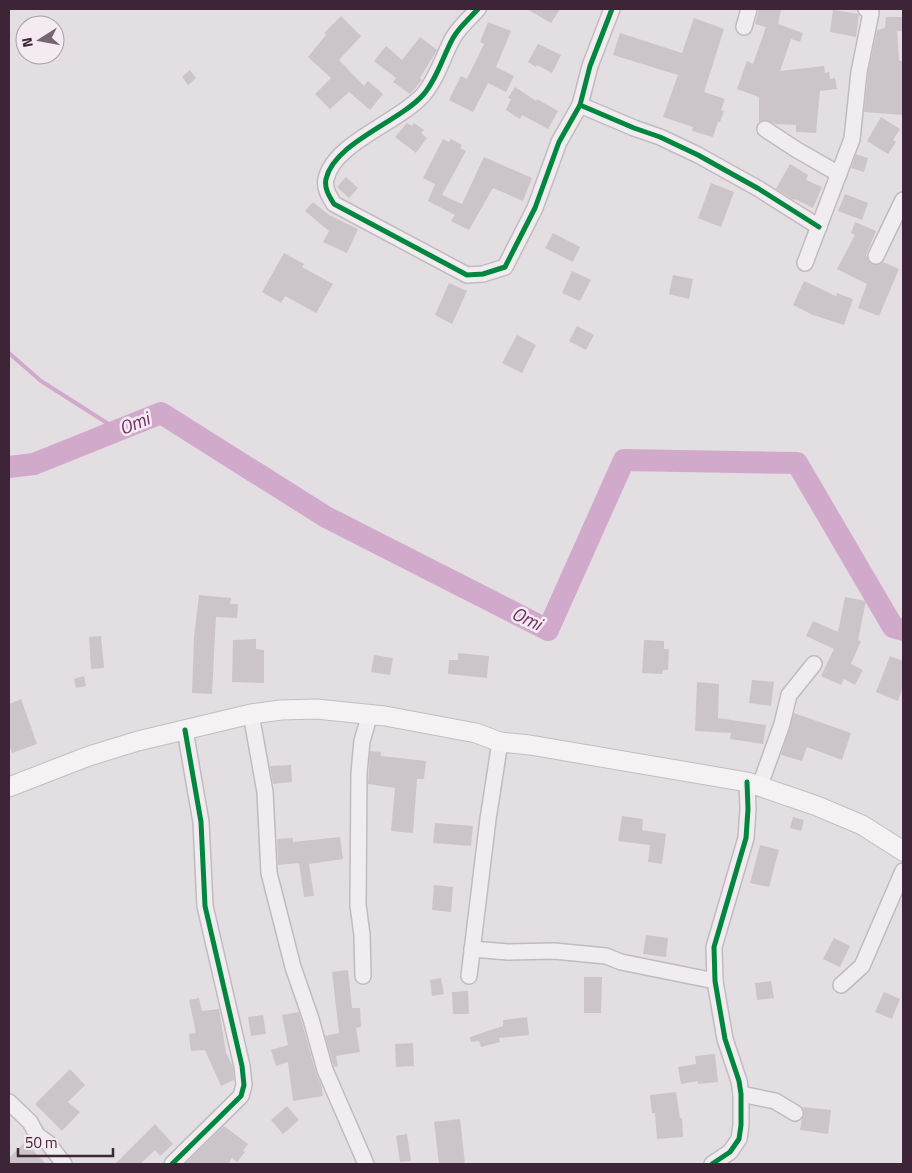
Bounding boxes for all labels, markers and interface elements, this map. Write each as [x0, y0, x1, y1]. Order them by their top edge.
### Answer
north arrow [15, 15, 65, 65]
text: N [16, 36, 38, 49]
water label: Omi [114, 403, 155, 442]
water label: Omi [507, 598, 549, 638]
scale bar [18, 1126, 112, 1158]
text: 50 m [25, 1131, 58, 1154]

